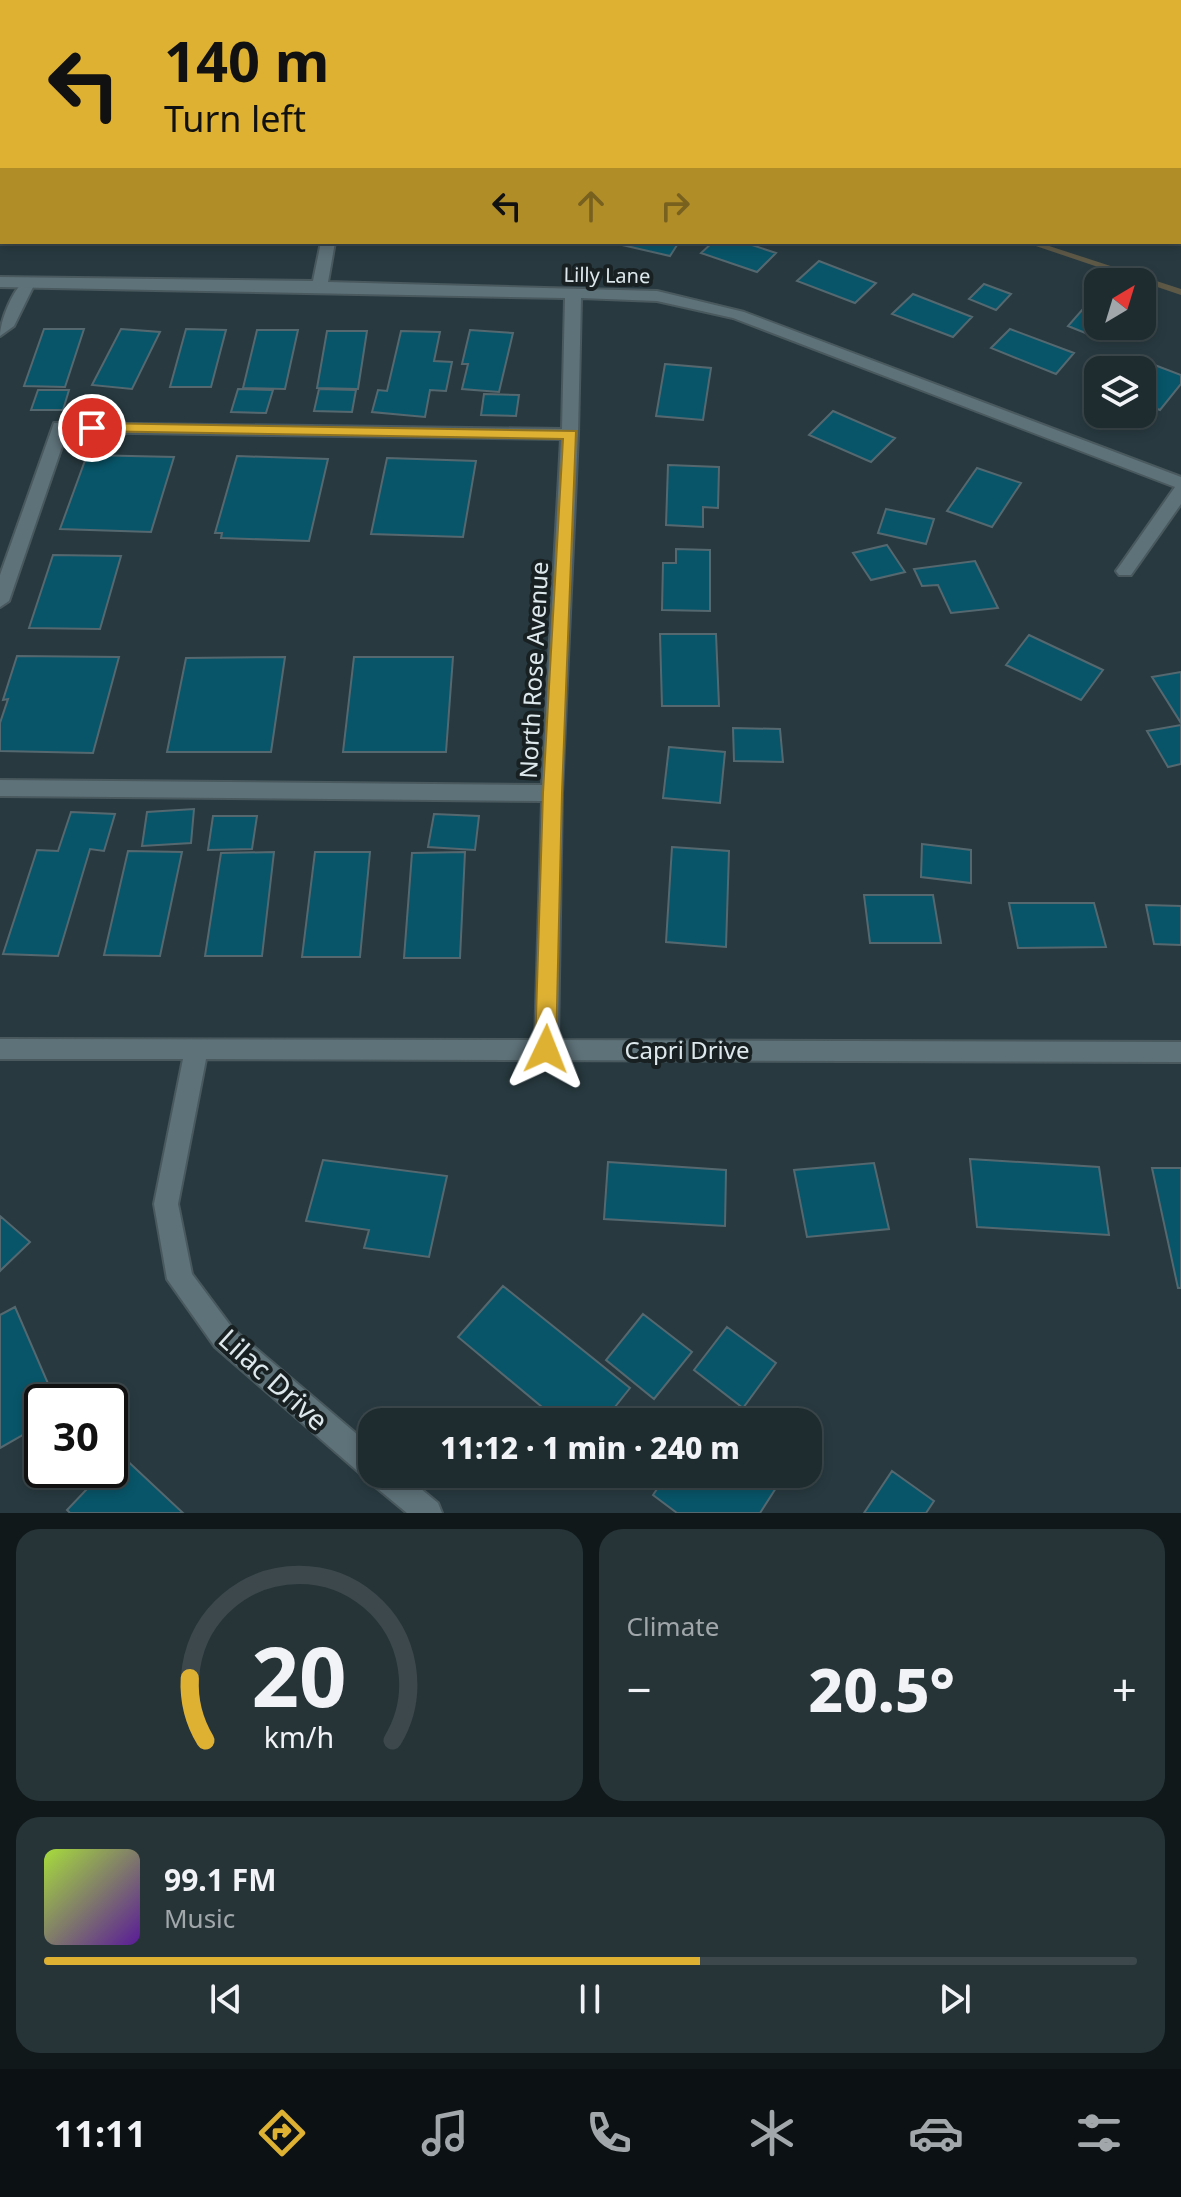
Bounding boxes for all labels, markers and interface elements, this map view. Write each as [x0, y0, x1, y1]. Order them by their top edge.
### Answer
text: 140 m [164, 22, 329, 98]
icon: left [32, 32, 136, 136]
text: Turn left [164, 94, 306, 143]
icon: left [485, 184, 529, 228]
icon: ahead [569, 184, 613, 228]
icon: right [653, 184, 697, 228]
street label: Lilly Lane [563, 261, 651, 289]
north arrow [1084, 268, 1156, 340]
map controls [1084, 268, 1156, 428]
button: layers [1084, 356, 1156, 428]
pin [58, 394, 126, 462]
icon: arrive [70, 406, 114, 450]
street label: North Rose Avenue [511, 561, 555, 779]
position arrow [504, 1007, 588, 1091]
street label: Capri Drive [624, 1033, 750, 1066]
street label: Lilac Drive [211, 1320, 337, 1438]
speed limit sign: 30 [24, 1384, 128, 1488]
text: 11:12 · 1 min · 240 m [440, 1427, 740, 1468]
text: Climate [627, 1608, 719, 1644]
text: 20 [252, 1618, 347, 1731]
text: 20.5° [808, 1648, 955, 1730]
text: − [627, 1659, 652, 1719]
text: + [1112, 1659, 1137, 1719]
text: km/h [264, 1717, 334, 1756]
text: 99.1 FM [164, 1859, 276, 1900]
text: Music [164, 1900, 235, 1936]
icon: previous [204, 1977, 248, 2021]
icon: pause [568, 1977, 612, 2021]
icon: next [933, 1977, 977, 2021]
icon: directions [254, 2105, 310, 2161]
icon: music [417, 2105, 473, 2161]
icon: phone [581, 2105, 637, 2161]
icon: climate [744, 2105, 800, 2161]
icon: car [908, 2105, 964, 2161]
icon: filters [1071, 2105, 1127, 2161]
text: 11:11 [54, 2109, 146, 2158]

